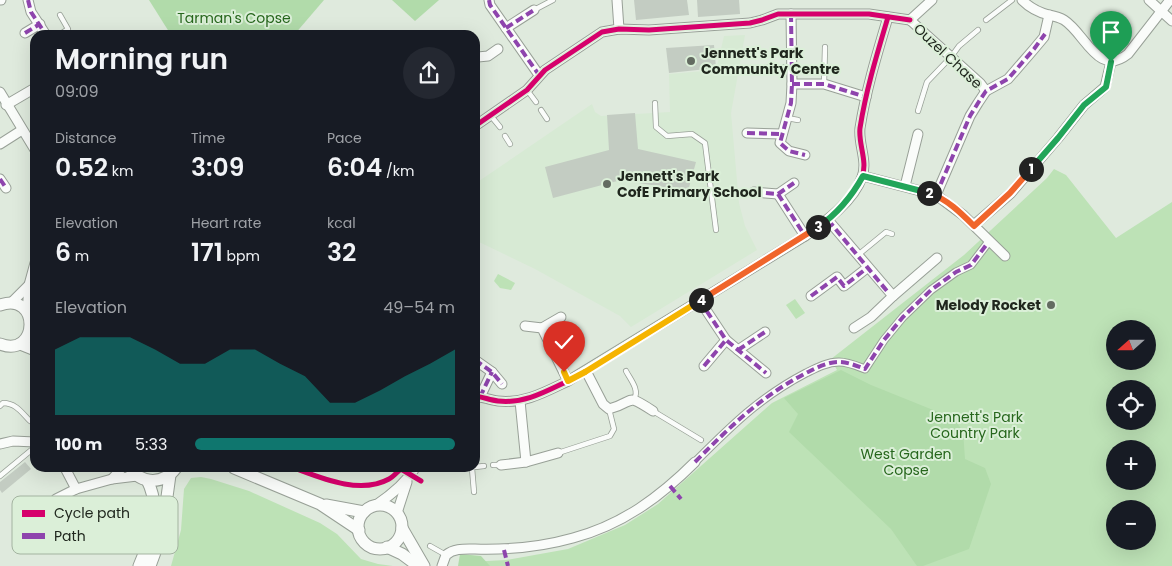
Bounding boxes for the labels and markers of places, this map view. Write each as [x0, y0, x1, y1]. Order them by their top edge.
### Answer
pin [1090, 11, 1132, 62]
place label: Jennett's Park Community Centre [701, 43, 840, 79]
marker: Jennett's Park Community Centre [685, 55, 697, 67]
pin: 1 [1018, 156, 1044, 182]
place label: Jennett's Park CofE Primary School [617, 166, 762, 202]
marker: Jennett's Park CofE Primary School [601, 178, 613, 190]
pin: 2 [916, 180, 942, 206]
pin: 3 [806, 214, 830, 240]
pin: 4 [688, 288, 714, 312]
place label: Melody Rocket [936, 295, 1041, 315]
marker: Melody Rocket [1045, 299, 1057, 311]
pin [543, 321, 585, 372]

